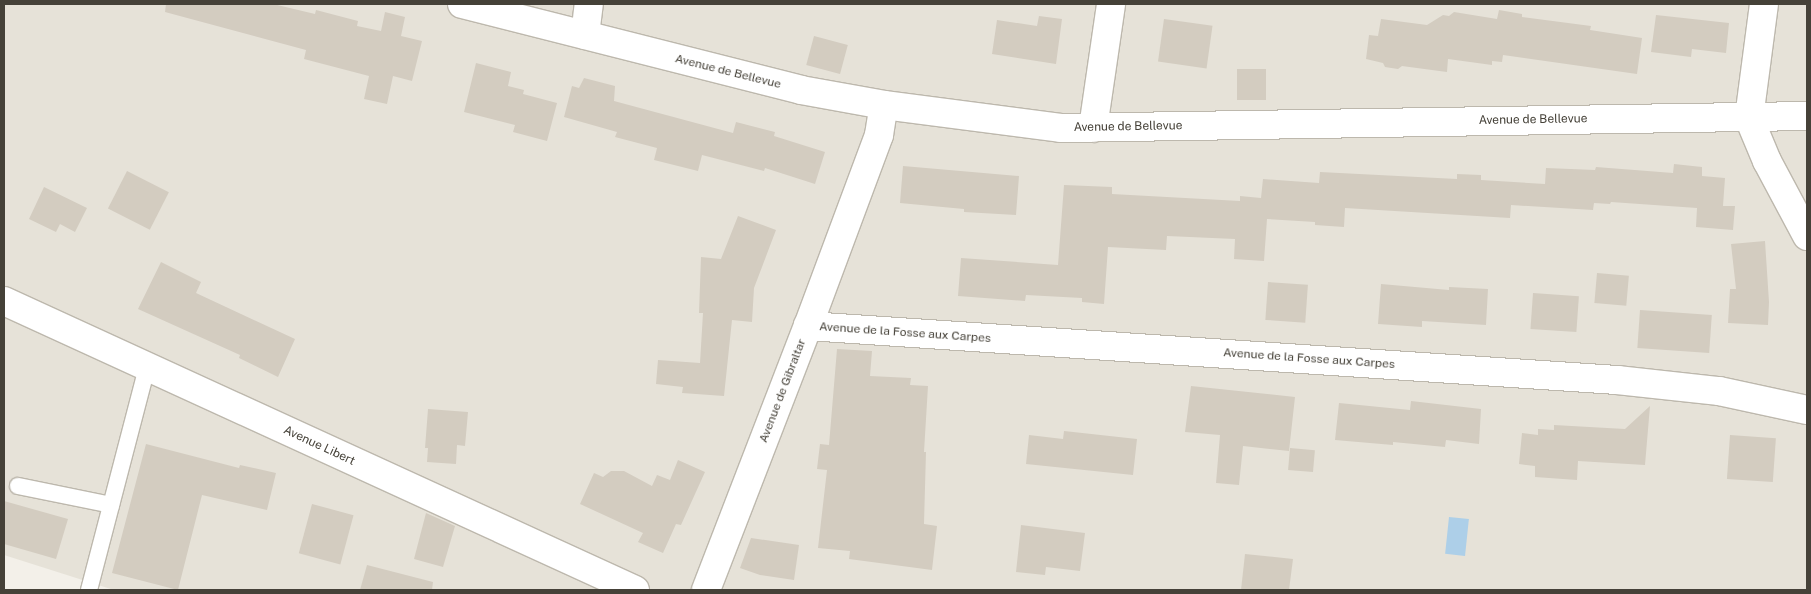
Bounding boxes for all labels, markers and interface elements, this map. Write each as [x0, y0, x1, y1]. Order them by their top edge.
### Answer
street label: Avenue de Bellevue [673, 52, 783, 92]
street label: Avenue de Bellevue [1478, 112, 1588, 128]
street label: Avenue de Bellevue [1073, 119, 1183, 135]
street label: Avenue de la Fosse aux Carpes [818, 320, 992, 346]
street label: Avenue de Gibraltar [757, 337, 809, 445]
street label: Avenue de la Fosse aux Carpes [1222, 346, 1396, 372]
street label: Avenue Libert [281, 423, 357, 469]

